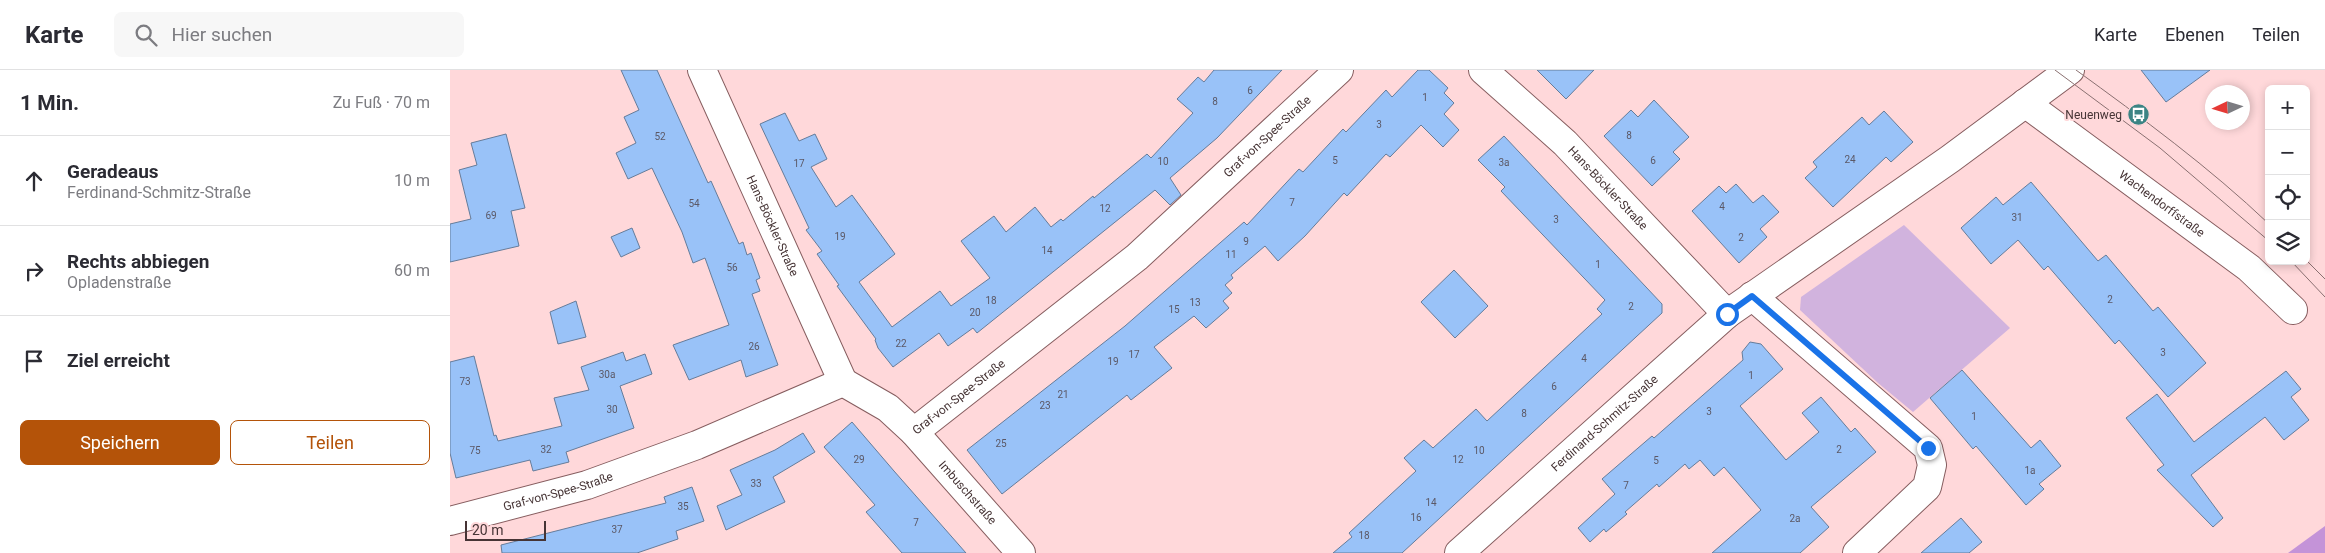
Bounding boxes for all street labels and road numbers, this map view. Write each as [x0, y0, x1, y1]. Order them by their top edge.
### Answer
street label: Graf-von-Spee-Straße [1221, 93, 1314, 180]
street label: Hans-Böckler-Straße [1565, 144, 1651, 233]
street label: Wachendorffstraße [2116, 168, 2208, 240]
street label: Hans-Böckler-Straße [743, 173, 801, 279]
street label: Graf-von-Spee-Straße [910, 356, 1008, 437]
street label: Ferdinand-Schmitz-Straße [1548, 372, 1661, 474]
street label: Imbuschstraße [936, 458, 999, 527]
street label: Graf-von-Spee-Straße [502, 469, 615, 514]

